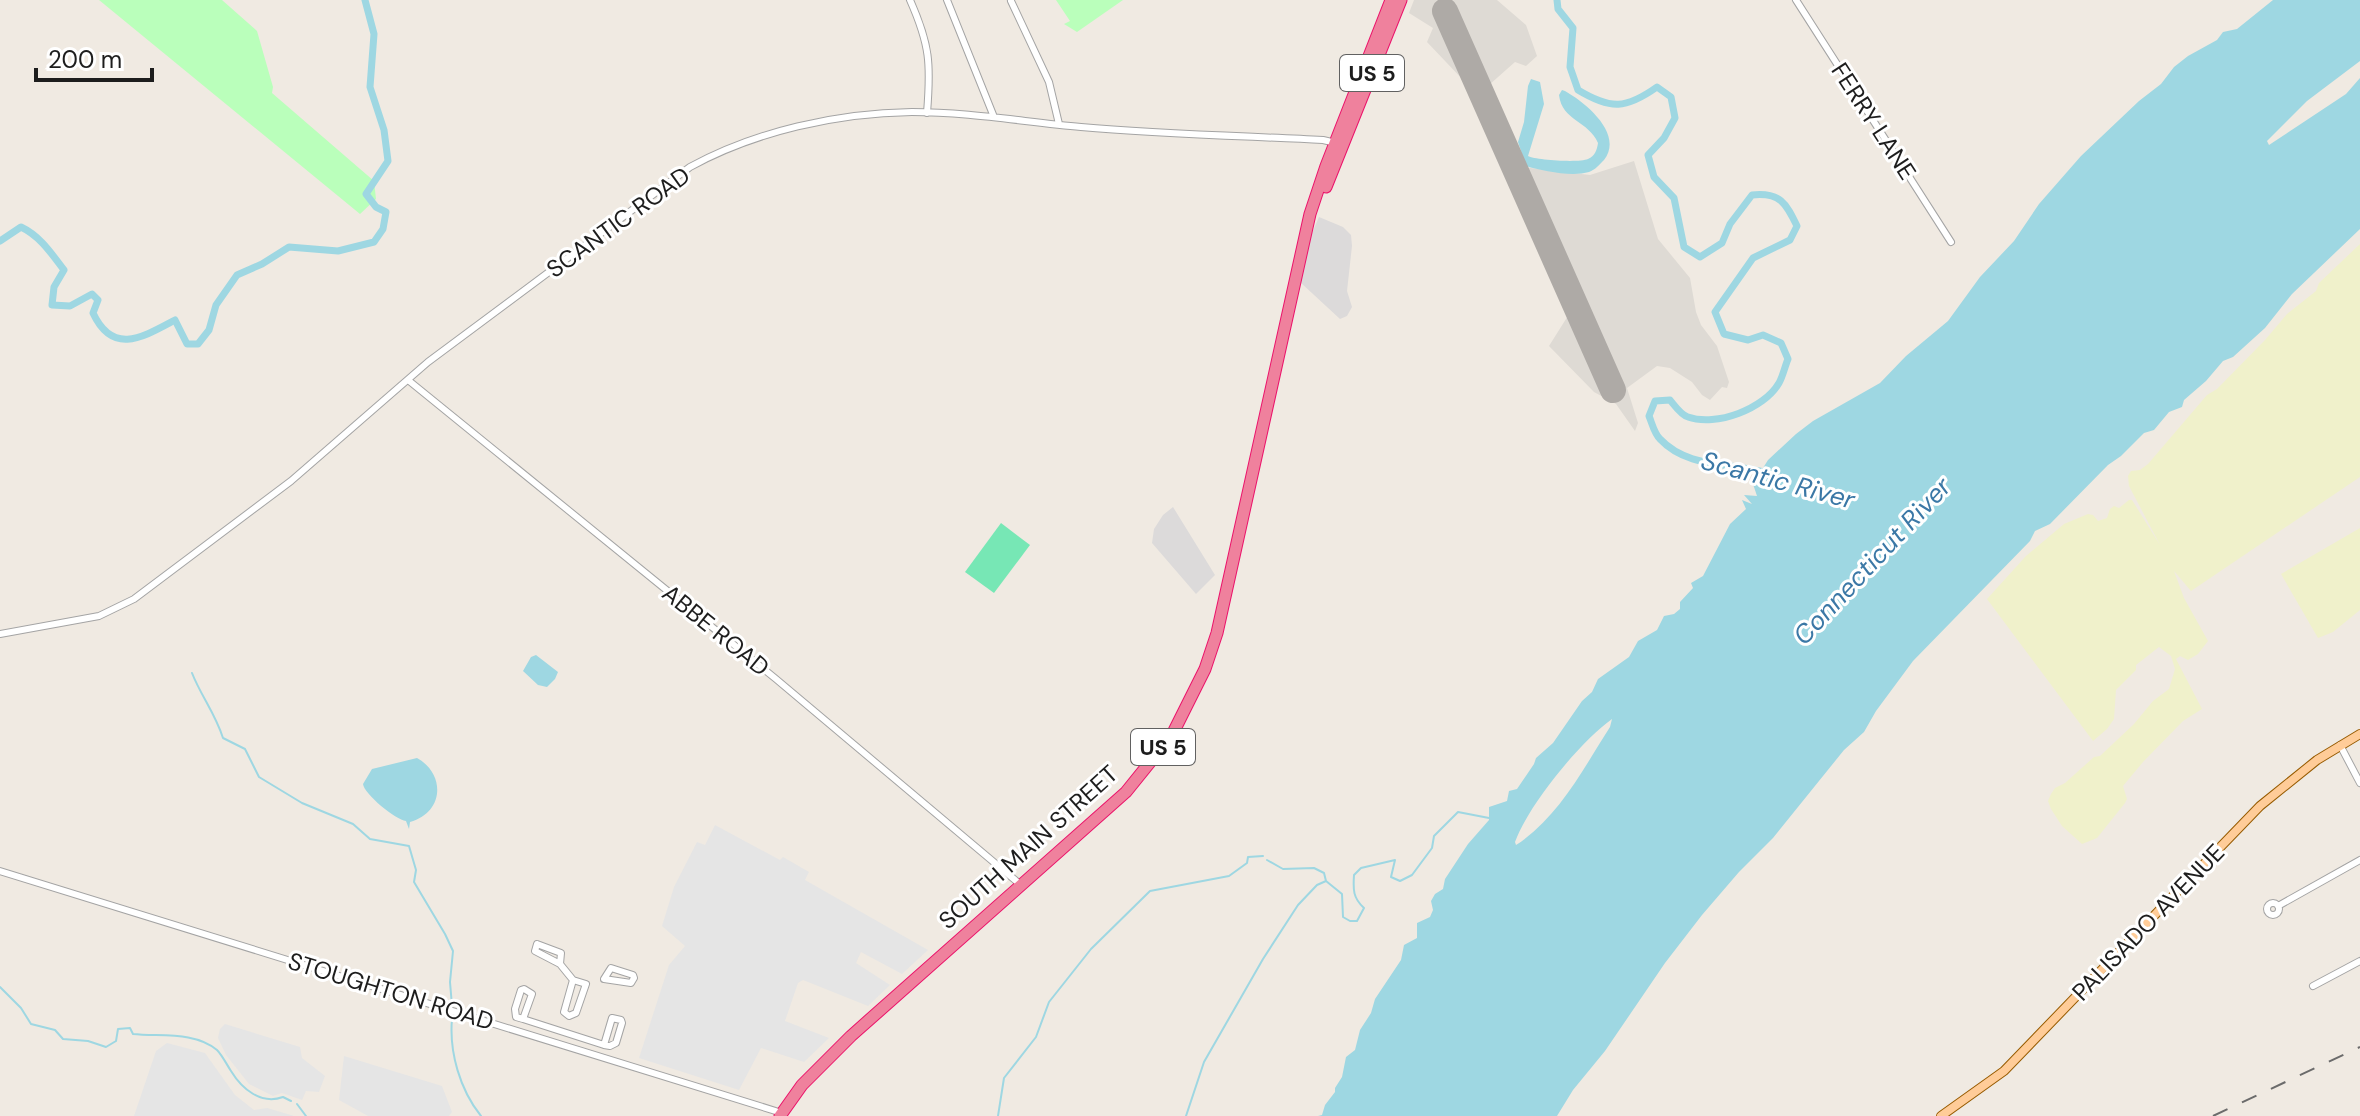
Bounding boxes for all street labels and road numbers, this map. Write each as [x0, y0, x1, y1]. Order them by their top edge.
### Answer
road number: US 5 [1340, 55, 1404, 91]
street label: FERRY LANE [1825, 57, 1923, 185]
street label: SCANTIC ROAD [540, 159, 696, 285]
street label: ABBE ROAD [656, 577, 776, 683]
road number: US 5 [1131, 729, 1195, 765]
street label: SOUTH MAIN STREET [932, 758, 1124, 936]
street label: PALISADO AVENUE [2065, 837, 2231, 1007]
street label: STOUGHTON ROAD [285, 945, 497, 1037]

